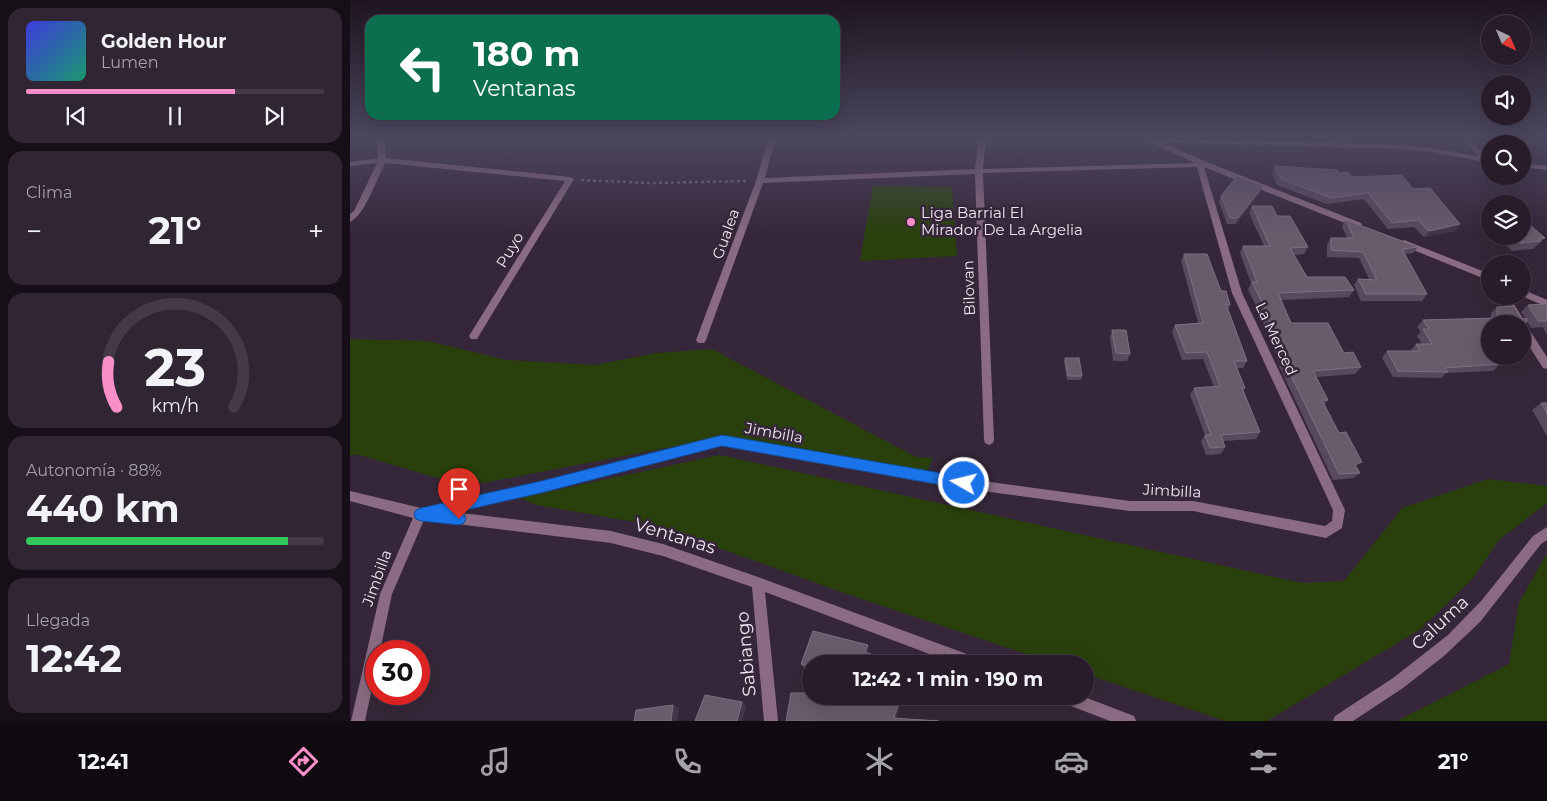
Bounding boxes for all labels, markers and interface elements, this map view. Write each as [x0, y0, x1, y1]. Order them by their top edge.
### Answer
north arrow [1481, 15, 1531, 65]
map controls [1481, 15, 1531, 365]
text: Golden Hour [101, 30, 227, 53]
text: 180 m [473, 32, 580, 75]
icon: left [390, 35, 455, 100]
text: Lumen [101, 53, 159, 72]
text: Ventanas [473, 75, 575, 102]
button: sound [1481, 75, 1531, 125]
icon: previous [62, 102, 90, 130]
icon: pause [161, 102, 189, 130]
icon: next [260, 102, 288, 130]
button: search [1481, 135, 1531, 185]
text: Clima [26, 183, 72, 202]
button: layers [1481, 195, 1531, 245]
place label: Liga Barrial El Mirador De La Argelia [921, 203, 1083, 239]
street label: Gualea [708, 206, 743, 262]
text: 21° [148, 207, 202, 254]
text: − [26, 214, 42, 248]
text: + [308, 214, 324, 248]
marker: Liga Barrial El Mirador De La Argelia [905, 216, 917, 228]
street label: Puyo [492, 229, 528, 271]
button: + [1481, 255, 1531, 305]
street label: Bilovan [958, 260, 979, 316]
street label: La Merced [1251, 299, 1302, 378]
button: − [1481, 315, 1531, 365]
text: 23 [144, 336, 206, 399]
text: km/h [151, 395, 199, 416]
street label: Jimbilla [743, 418, 805, 447]
position arrow [937, 456, 989, 508]
text: Autonomía · 88% [26, 461, 162, 480]
pin [438, 468, 480, 519]
icon: arrive [445, 475, 473, 503]
street label: Jimbilla [1141, 479, 1202, 502]
text: 440 km [26, 485, 180, 532]
street label: Ventanas [632, 513, 718, 559]
street label: Jimbilla [357, 547, 395, 610]
street label: Caluma [1407, 591, 1473, 655]
text: Llegada [26, 611, 90, 630]
street label: Sabiango [731, 611, 761, 697]
text: 12:42 [26, 635, 122, 682]
speed limit sign: 30 [365, 640, 430, 705]
text: 12:42 · 1 min · 190 m [853, 668, 1043, 691]
icon: directions [286, 744, 321, 779]
icon: music [478, 744, 513, 779]
icon: phone [670, 744, 705, 779]
icon: climate [862, 744, 897, 779]
icon: car [1054, 744, 1089, 779]
icon: filters [1246, 744, 1281, 779]
text: 12:41 [78, 748, 129, 775]
text: 21° [1438, 748, 1468, 775]

